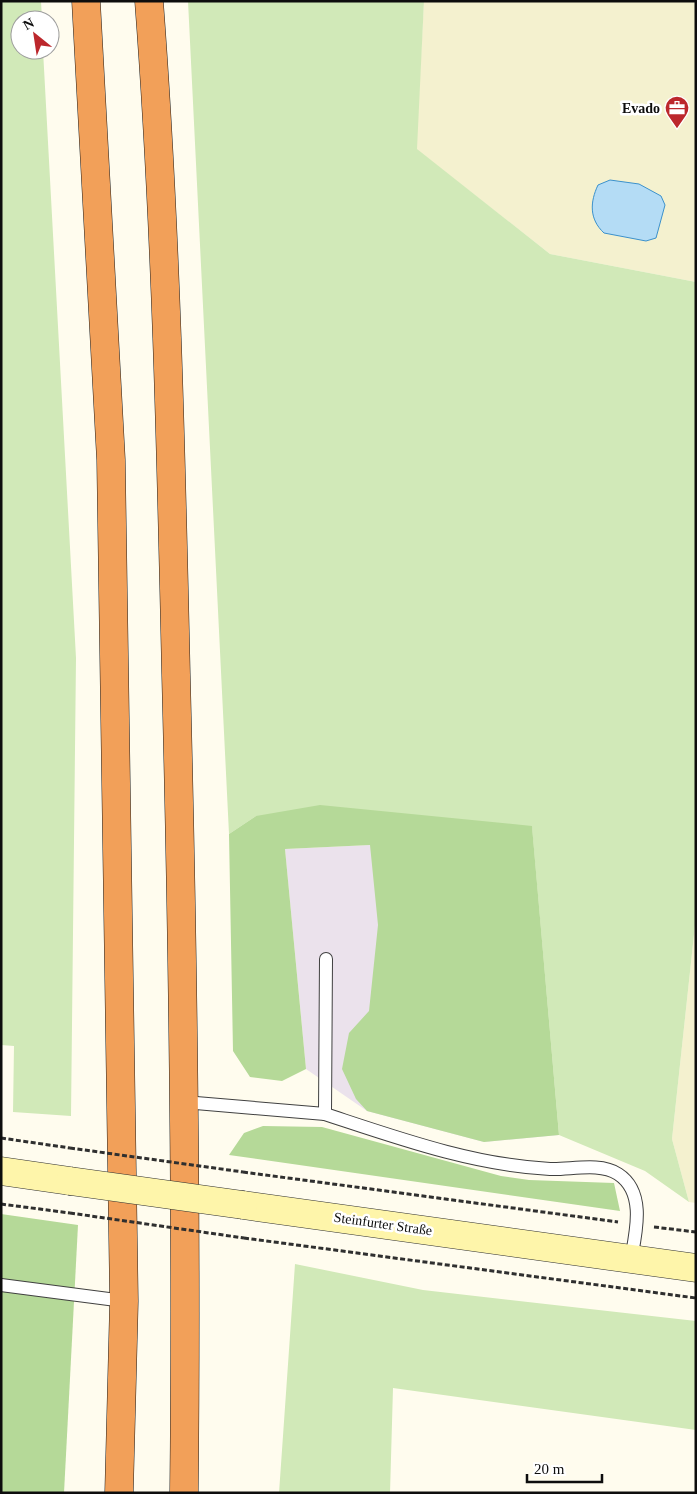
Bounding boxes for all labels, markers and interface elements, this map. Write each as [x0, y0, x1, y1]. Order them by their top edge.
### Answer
north arrow [10, 10, 60, 60]
text: N [21, 15, 37, 33]
office icon: Evado [664, 95, 690, 129]
place label: Evado [622, 101, 660, 116]
street label: Steinfurter Straße [333, 1210, 433, 1238]
scale bar [527, 1452, 602, 1484]
text: 20 m [534, 1461, 565, 1477]

